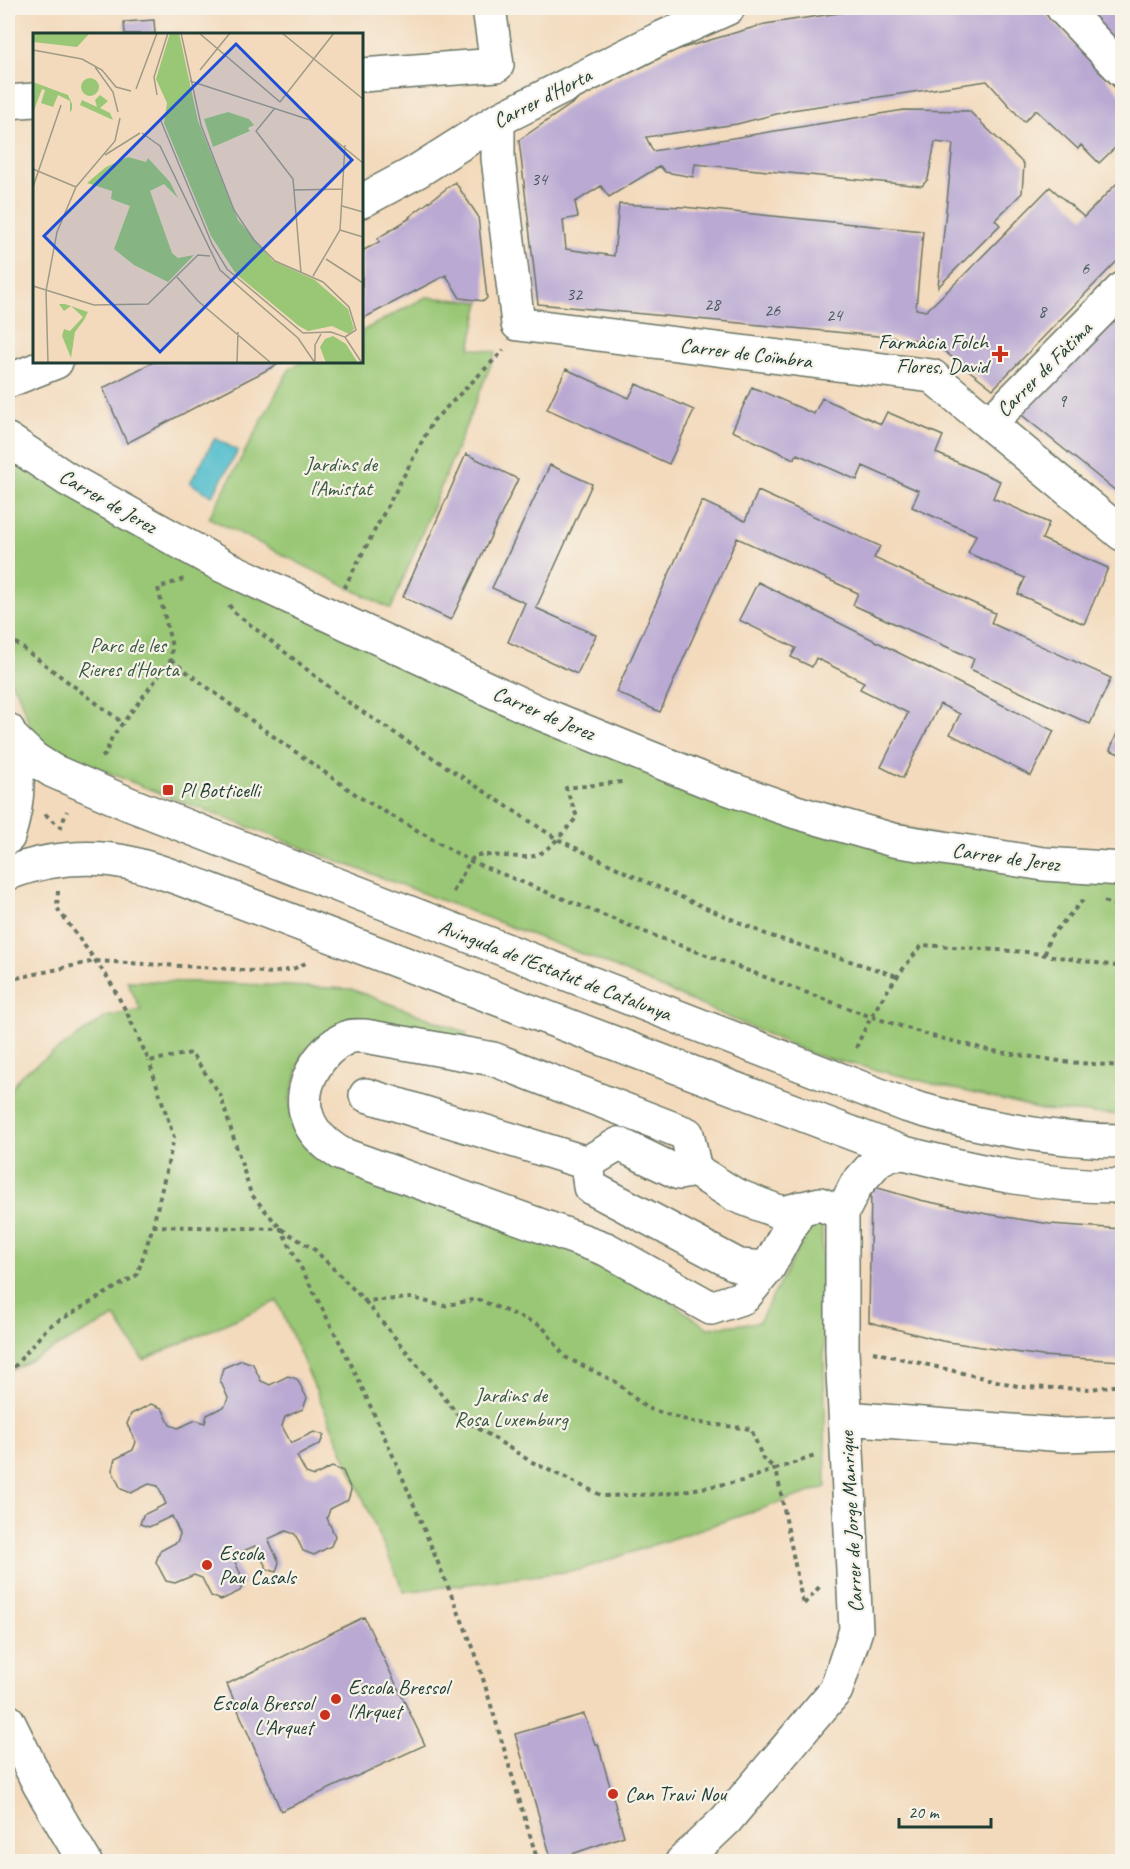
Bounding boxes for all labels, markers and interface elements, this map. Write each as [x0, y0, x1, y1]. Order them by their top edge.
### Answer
inset map [33, 33, 363, 363]
street label: Carrer d'Horta [489, 62, 597, 134]
house number: 34 [531, 168, 549, 190]
house number: 6 [1081, 257, 1090, 279]
house number: 32 [566, 283, 584, 305]
house number: 28 [704, 293, 722, 315]
house number: 26 [764, 299, 781, 321]
house number: 8 [1038, 300, 1048, 322]
house number: 24 [826, 304, 844, 326]
street label: Carrer de Fàtima [991, 315, 1098, 422]
place label: Farmàcia Folch Flores, David [878, 329, 992, 379]
street label: Carrer de Coïmbra [679, 332, 815, 374]
marker: Farmàcia Folch Flores, David [993, 347, 1007, 361]
house number: 9 [1058, 390, 1068, 412]
park label: Jardins de l'Amistat [304, 451, 378, 501]
street label: Carrer de Jerez [55, 463, 162, 540]
park label: Parc de les Rieres d'Horta [77, 632, 180, 682]
street label: Carrer de Jerez [489, 680, 600, 747]
place label: Pl Botticelli [180, 777, 263, 803]
marker: Pl Botticelli [161, 783, 175, 797]
street label: Carrer de Jerez [951, 837, 1063, 878]
street label: Avinguda de l'Estatut de Catalunya [435, 914, 677, 1027]
park label: Jardins de Rosa Luxemburg [454, 1382, 569, 1432]
street label: Carrer de Jorge Manrique [833, 1429, 869, 1613]
place label: Escola Pau Casals [219, 1540, 298, 1590]
marker: Escola Pau Casals [200, 1558, 214, 1572]
place label: Escola Bressol l'Arquet [348, 1674, 452, 1724]
place label: Escola Bressol L'Arquet [212, 1690, 316, 1740]
marker: Escola Bressol l'Arquet [329, 1692, 343, 1706]
marker: Escola Bressol L'Arquet [318, 1708, 332, 1722]
place label: Can Travi Nou [625, 1781, 727, 1807]
marker: Can Travi Nou [606, 1787, 620, 1801]
scale bar [899, 1791, 990, 1829]
text: 20 m [908, 1801, 941, 1823]

